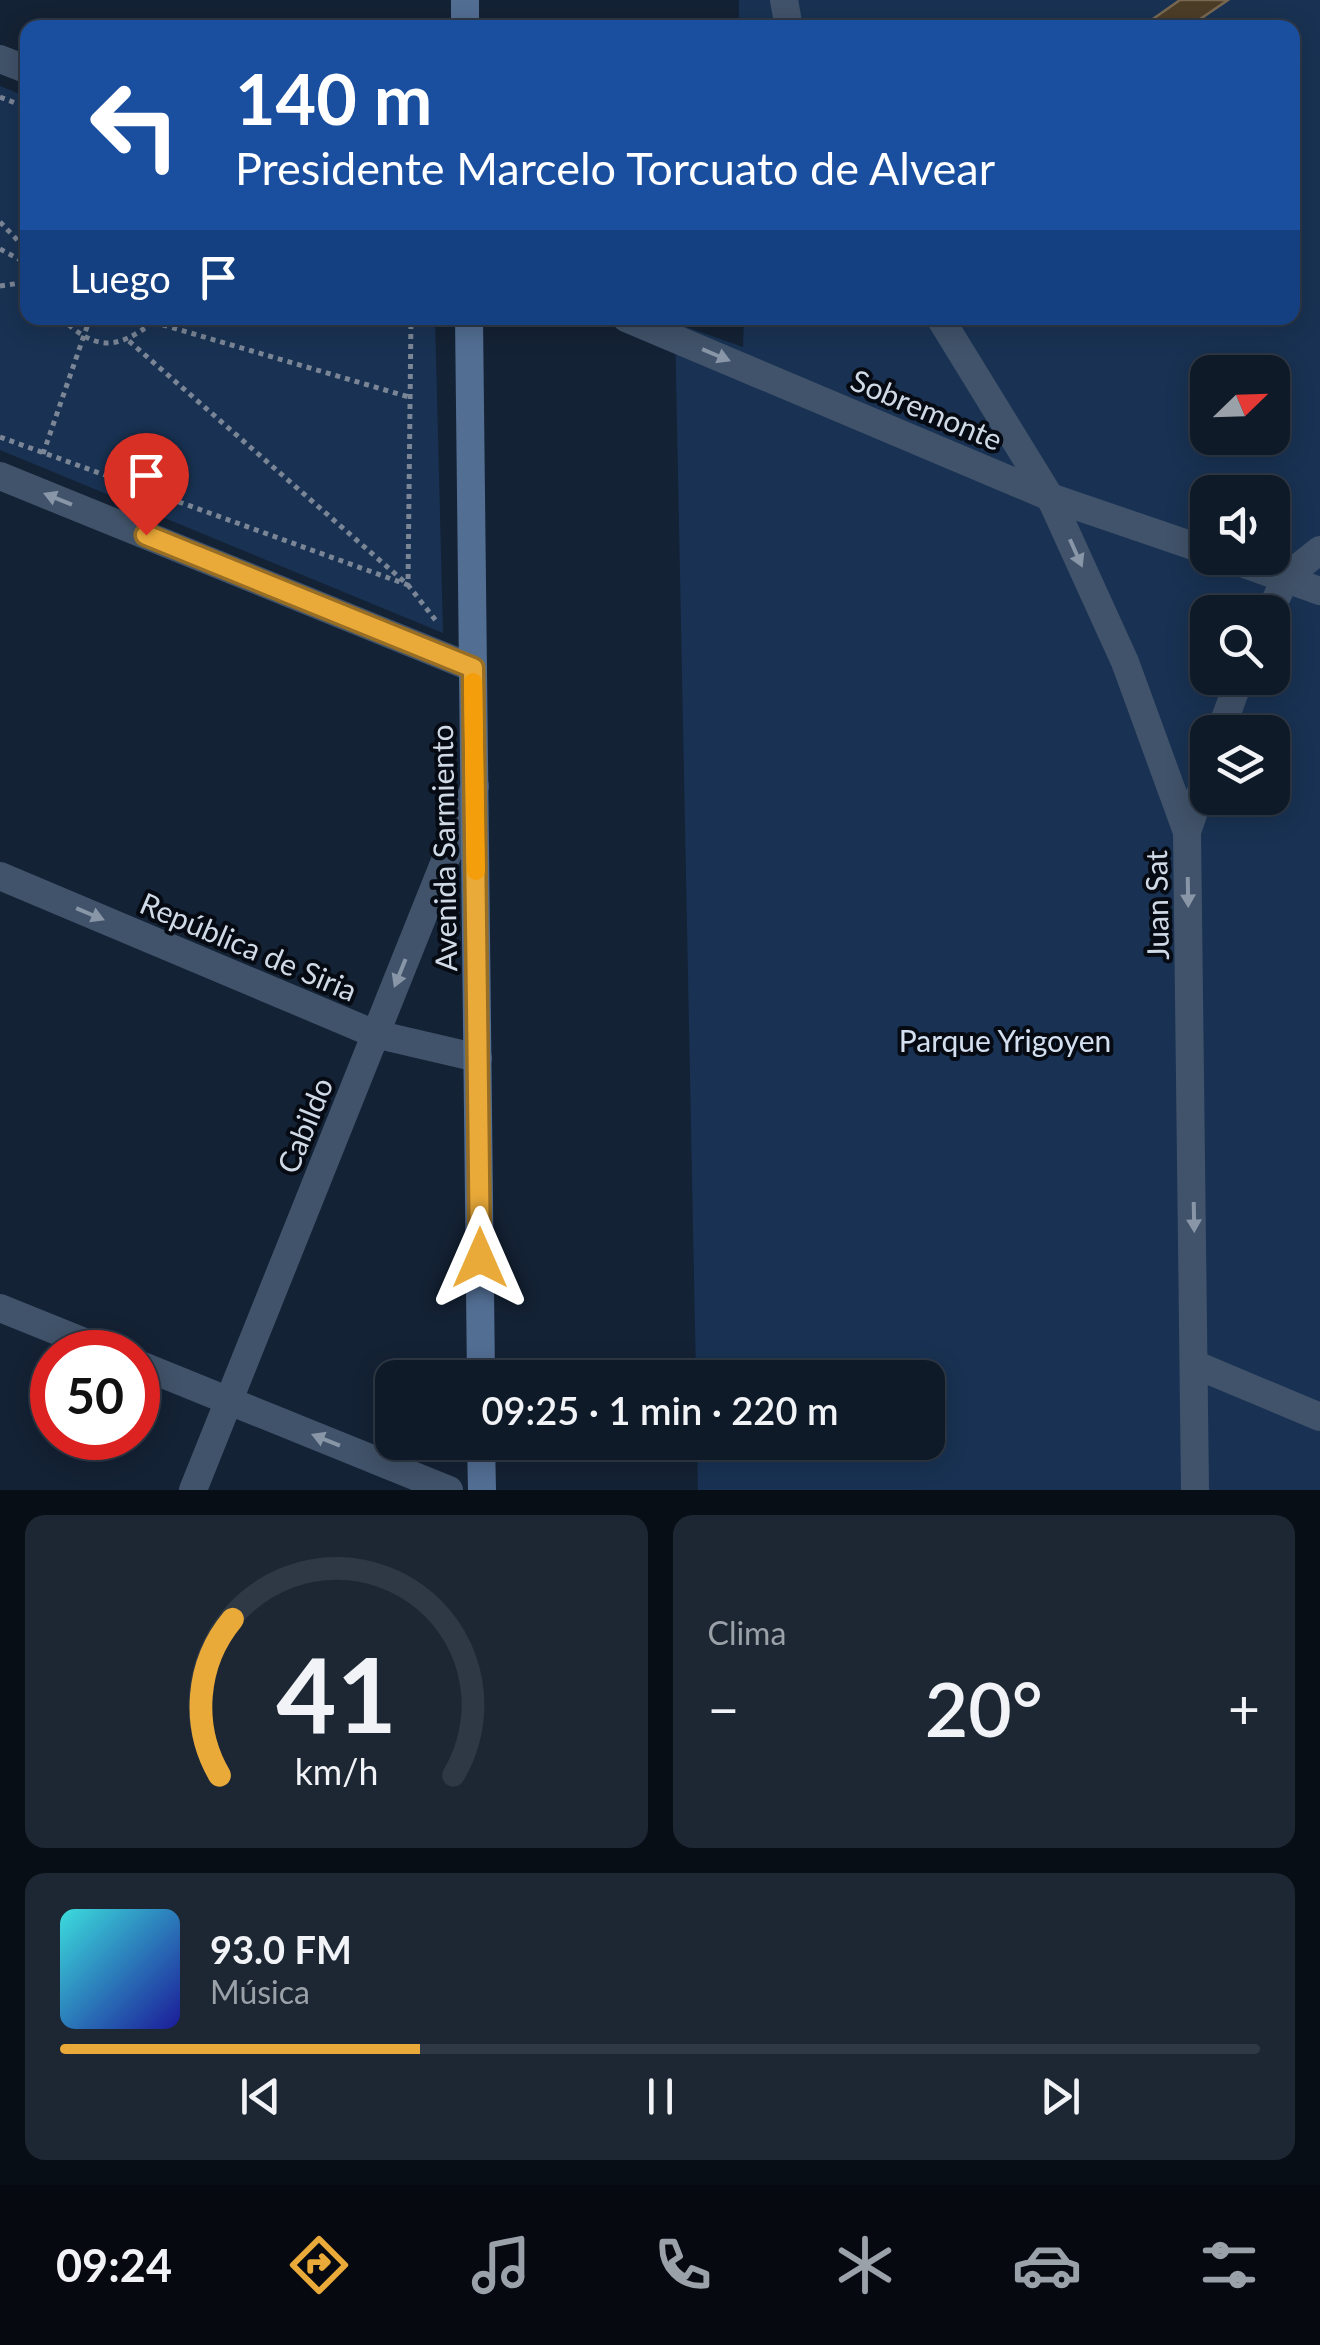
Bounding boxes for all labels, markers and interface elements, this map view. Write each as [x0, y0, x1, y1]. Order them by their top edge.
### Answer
text: 140 m [235, 56, 432, 140]
icon: left [70, 60, 200, 190]
text: Presidente Marcelo Torcuato de Alvear [235, 141, 995, 195]
icon: arrive [191, 250, 246, 305]
text: Luego [70, 255, 171, 301]
one-way arrow [701, 348, 731, 364]
north arrow [1190, 355, 1290, 455]
map controls [1190, 355, 1290, 815]
street label: Sobremonte [846, 361, 1008, 457]
pin [104, 433, 189, 536]
icon: arrive [119, 448, 174, 503]
button: sound [1190, 475, 1290, 575]
one-way arrow [43, 491, 73, 507]
one-way arrow [1068, 539, 1084, 568]
button: search [1190, 595, 1290, 695]
button: layers [1190, 715, 1290, 815]
street label: Avenida Sarmiento [423, 724, 463, 972]
street label: Juan Sat [1137, 850, 1175, 960]
one-way arrow [1180, 876, 1196, 908]
street label: República de Siria [135, 884, 363, 1008]
one-way arrow [75, 906, 105, 922]
one-way arrow [391, 958, 407, 988]
park label: Parque Yrigoyen [899, 1022, 1111, 1058]
street label: Cabildo [269, 1072, 339, 1178]
one-way arrow [1186, 1201, 1202, 1233]
position arrow [428, 1206, 532, 1310]
speed limit sign: 50 [30, 1330, 160, 1460]
text: 09:25 · 1 min · 220 m [482, 1387, 838, 1433]
one-way arrow [311, 1432, 341, 1448]
text: Clima [708, 1613, 786, 1652]
text: 41 [276, 1630, 397, 1755]
text: 20° [925, 1663, 1043, 1753]
text: − [708, 1675, 739, 1741]
text: + [1228, 1675, 1260, 1741]
text: km/h [294, 1750, 378, 1793]
text: 93.0 FM [210, 1926, 352, 1972]
text: Música [210, 1972, 310, 2011]
icon: previous [233, 2069, 288, 2124]
icon: pause [633, 2069, 688, 2124]
icon: next [1033, 2069, 1088, 2124]
icon: directions [284, 2230, 354, 2300]
icon: music [466, 2230, 536, 2300]
icon: phone [648, 2230, 718, 2300]
icon: climate [830, 2230, 900, 2300]
icon: car [1012, 2230, 1082, 2300]
icon: filters [1194, 2230, 1264, 2300]
text: 09:24 [56, 2238, 172, 2292]

